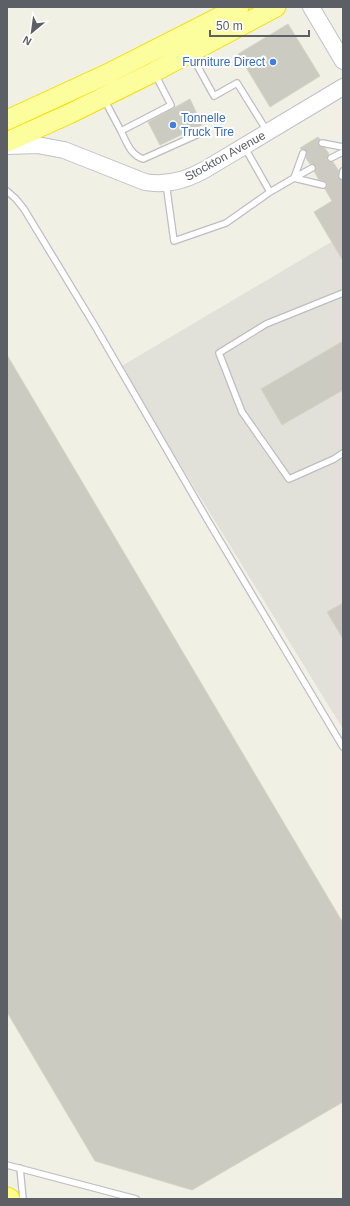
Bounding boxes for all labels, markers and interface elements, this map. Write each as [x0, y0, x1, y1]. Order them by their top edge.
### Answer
north arrow [12, 12, 52, 52]
scale bar [210, 12, 309, 38]
text: 50 m [216, 19, 243, 33]
text: N [21, 34, 34, 48]
place label: Furniture Direct [182, 55, 266, 69]
marker: Furniture Direct [268, 57, 278, 67]
place label: Tonnelle Truck Tire [181, 111, 234, 139]
marker: Tonnelle Truck Tire [168, 120, 178, 130]
street label: Stockton Avenue [182, 128, 268, 184]

